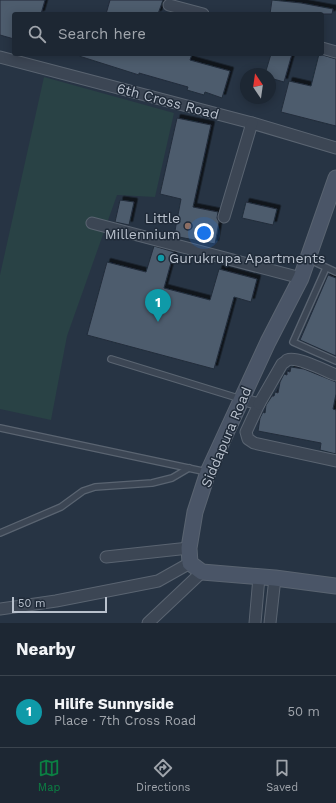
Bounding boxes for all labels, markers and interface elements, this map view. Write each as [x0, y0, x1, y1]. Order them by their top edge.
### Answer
search box [12, 12, 324, 56]
icon: search [26, 23, 48, 45]
text: Search here [58, 25, 146, 43]
north arrow [240, 68, 276, 104]
street label: 6th Cross Road [115, 80, 221, 122]
place label: Little Millennium [105, 210, 180, 242]
marker: Little Millennium [183, 221, 193, 231]
your location [194, 223, 214, 243]
place label: Gurukrupa Apartments [169, 250, 325, 266]
marker: Gurukrupa Apartments [156, 253, 166, 263]
pin: 1 [145, 289, 171, 322]
street label: Siddapura Road [198, 384, 254, 490]
scale bar [12, 595, 107, 614]
text: 50 m [18, 597, 45, 610]
text: Nearby [16, 639, 75, 659]
text: Hilife Sunnyside [54, 695, 174, 713]
text: 1 [26, 704, 32, 719]
text: 50 m [288, 704, 320, 719]
text: Place · 7th Cross Road [54, 713, 196, 728]
tab: Map [38, 757, 60, 794]
tab: Directions [136, 757, 190, 794]
tab: Saved [266, 757, 298, 794]

